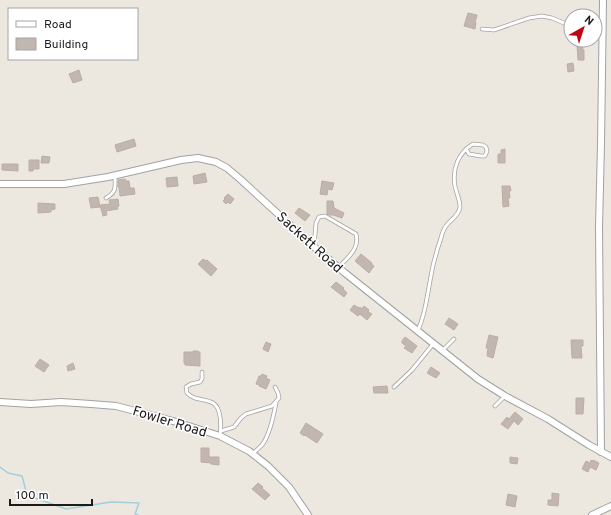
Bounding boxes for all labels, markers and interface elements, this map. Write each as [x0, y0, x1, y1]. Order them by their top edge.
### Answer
legend [8, 8, 138, 60]
north arrow [563, 8, 603, 48]
text: N [581, 13, 596, 29]
text: Road [44, 17, 72, 33]
text: Building [44, 37, 88, 53]
street label: Sackett Road [272, 209, 346, 277]
street label: Fowler Road [130, 403, 209, 442]
scale bar [10, 481, 92, 507]
text: 100 m [16, 488, 49, 504]

